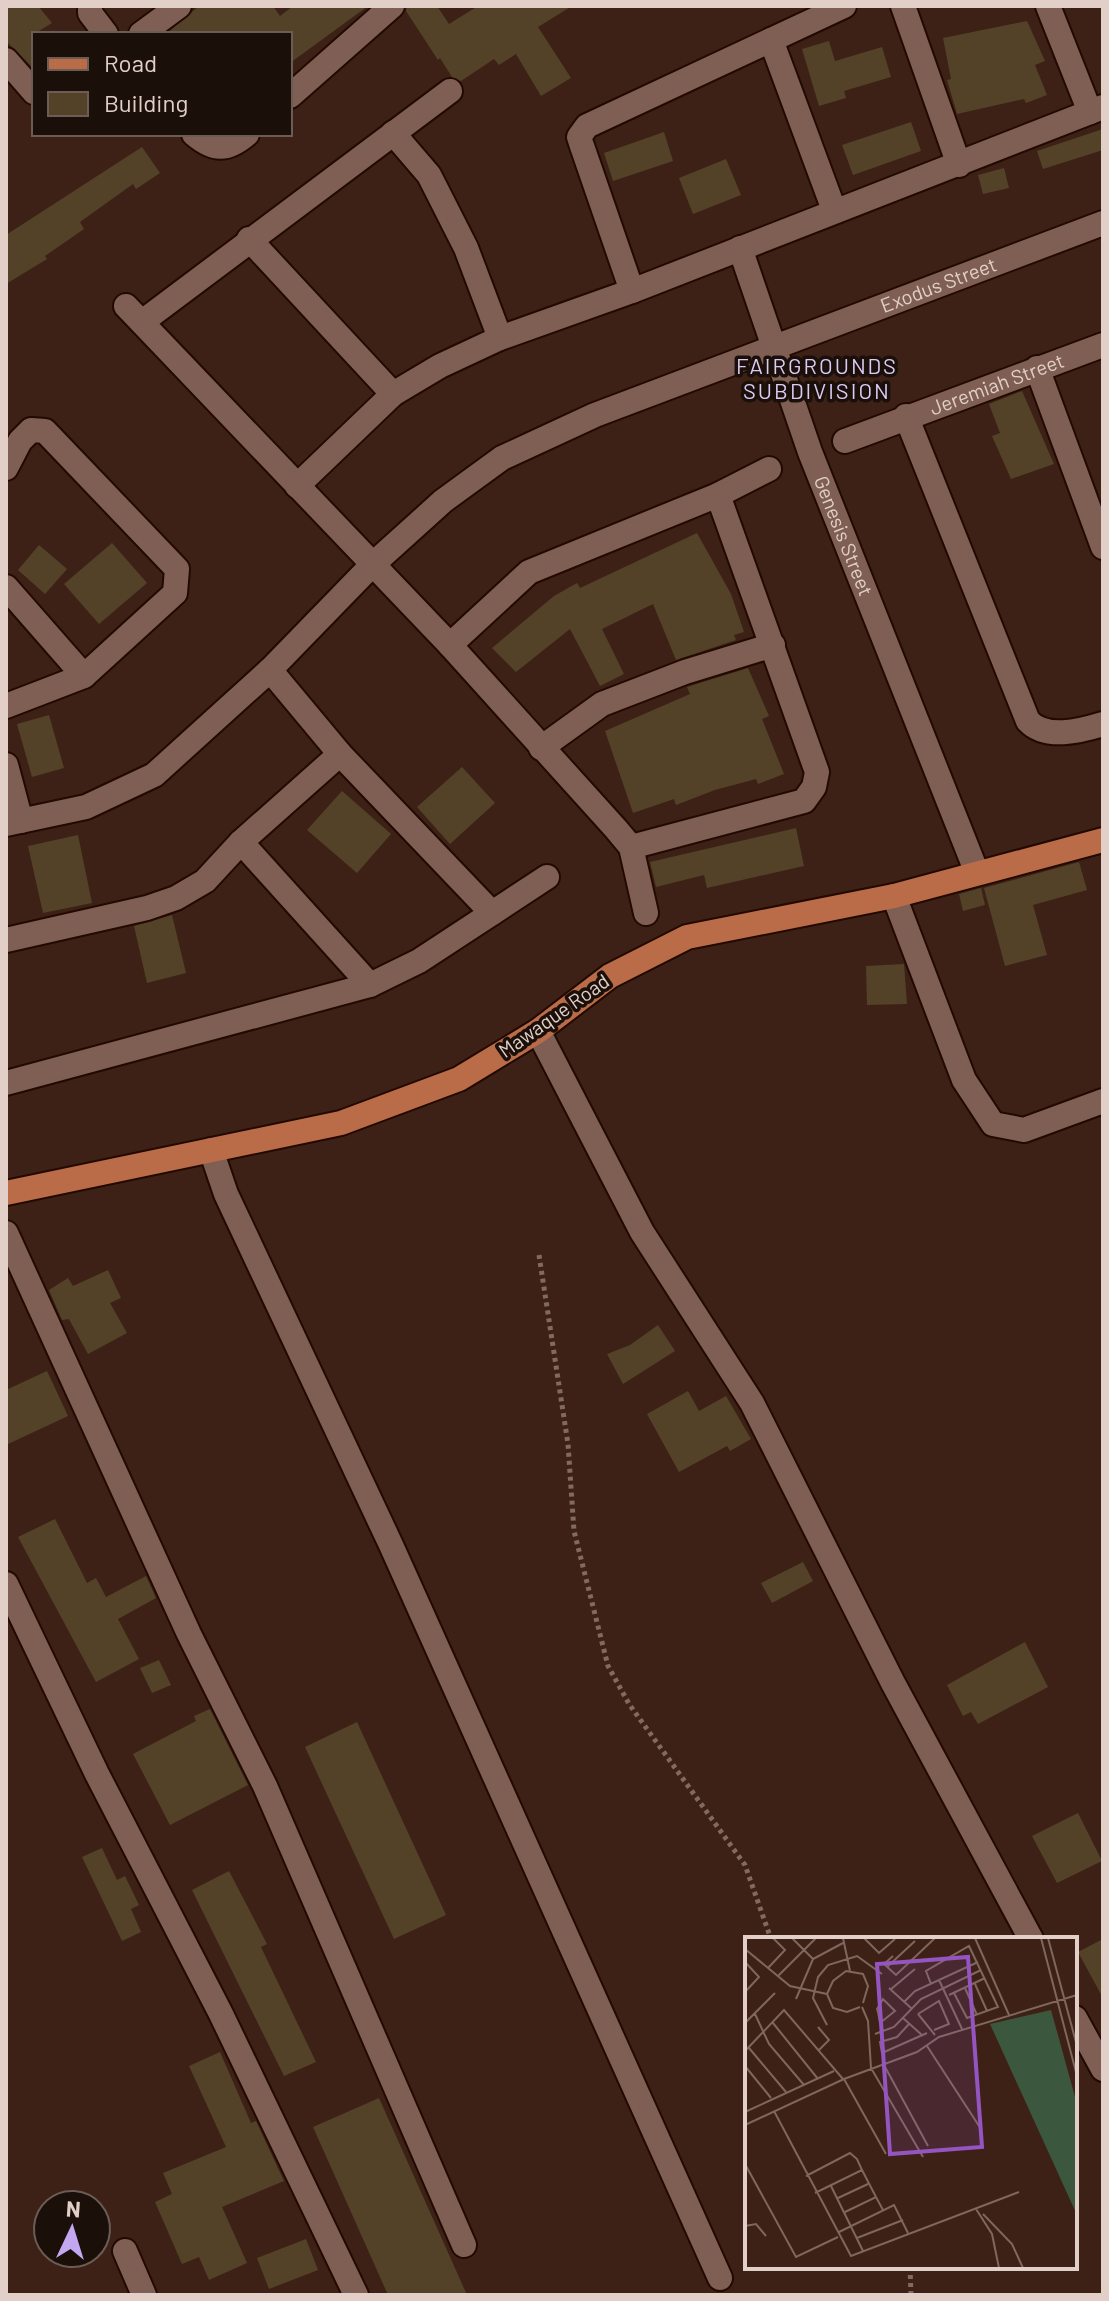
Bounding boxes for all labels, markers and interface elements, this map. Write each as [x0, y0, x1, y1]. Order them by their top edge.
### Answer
legend [32, 32, 292, 136]
text: Road [104, 48, 157, 77]
text: Building [104, 88, 188, 117]
street label: Exodus Street [877, 251, 999, 317]
street label: Jeremiah Street [926, 348, 1067, 419]
district label: FAIRGROUNDS SUBDIVISION [736, 352, 898, 403]
street label: Genesis Street [810, 472, 879, 599]
street label: Mawaque Road [494, 968, 613, 1062]
inset map [745, 1937, 1077, 2269]
north arrow [32, 2189, 112, 2269]
text: N [65, 2195, 82, 2222]

